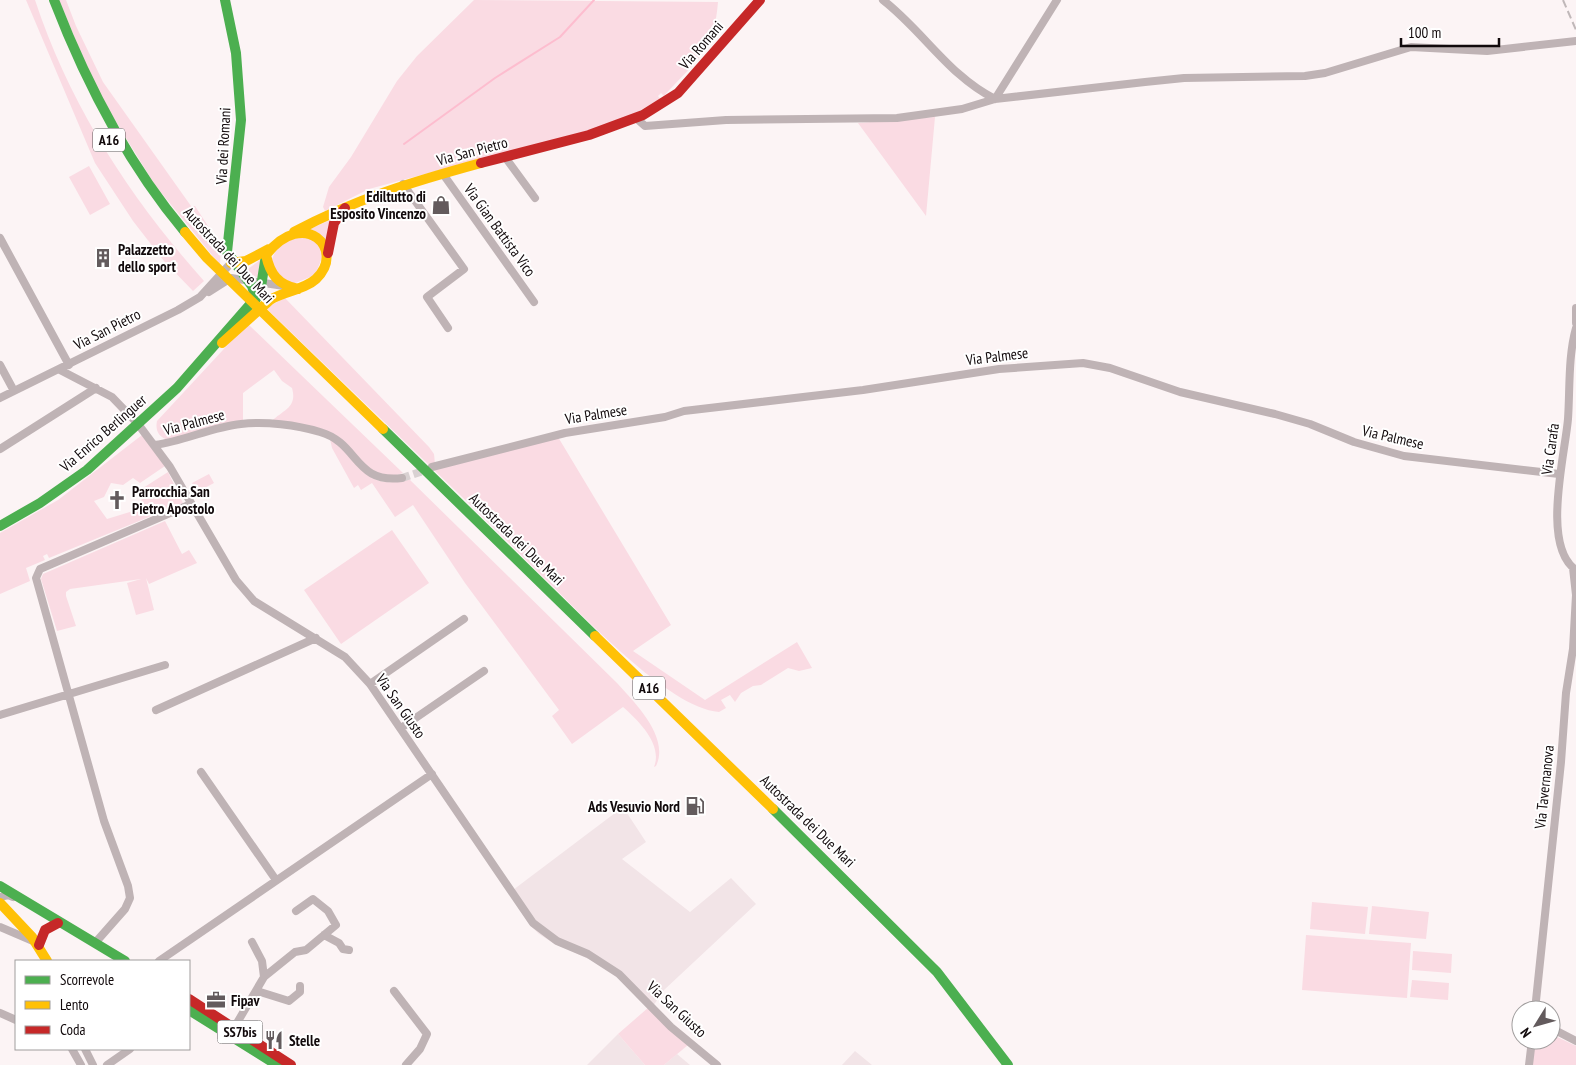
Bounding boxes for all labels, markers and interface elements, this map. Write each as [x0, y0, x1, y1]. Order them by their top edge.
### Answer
scale bar [1401, 15, 1498, 47]
street label: Via Romani [674, 17, 727, 74]
text: 100 m [1408, 23, 1441, 42]
street label: Via dei Romani [211, 107, 235, 186]
road number: A16 [93, 128, 125, 152]
street label: Via San Pietro [434, 132, 509, 170]
street label: Via Gian Battista Vico [459, 179, 540, 280]
place label: Ediltutto di Esposito Vincenzo [330, 187, 426, 223]
shop icon: Ediltutto di Esposito Vincenzo [430, 194, 452, 216]
street label: Autostrada dei Due Mari [179, 203, 279, 307]
place label: Palazzetto dello sport [118, 240, 177, 276]
building icon: Palazzetto dello sport [92, 247, 114, 269]
street label: Via San Pietro [69, 304, 144, 354]
street label: Via Palmese [964, 343, 1029, 369]
street label: Via Enrico Berlinguer [55, 390, 151, 476]
street label: Via Palmese [563, 400, 628, 428]
street label: Via Palmese [160, 405, 227, 440]
street label: Via Palmese [1359, 420, 1426, 453]
street label: Via Carafa [1537, 422, 1563, 477]
place label: Parrocchia San Pietro Apostolo [132, 482, 215, 518]
church icon: Parrocchia San Pietro Apostolo [106, 489, 128, 511]
street label: Autostrada dei Due Mari [465, 489, 569, 589]
street label: Via San Giusto [371, 669, 430, 742]
road number: A16 [633, 676, 665, 700]
street label: Via Tavernanova [1530, 744, 1558, 831]
street label: Autostrada dei Due Mari [756, 771, 860, 871]
fuel station icon: Ads Vesuvio Nord [684, 795, 706, 817]
place label: Ads Vesuvio Nord [587, 797, 680, 816]
legend [15, 960, 190, 1050]
text: Scorrevole [60, 970, 114, 989]
street label: Via San Giusto [643, 976, 711, 1041]
office icon: Fipav [205, 989, 227, 1011]
place label: Fipav [231, 991, 261, 1010]
text: Lento [60, 995, 89, 1014]
north arrow [1511, 1000, 1561, 1050]
text: Coda [60, 1020, 85, 1039]
road number: SS7bis [218, 1020, 262, 1044]
text: N [1516, 1024, 1535, 1041]
restaurant icon: Stelle [263, 1029, 285, 1051]
place label: Stelle [289, 1031, 320, 1050]

